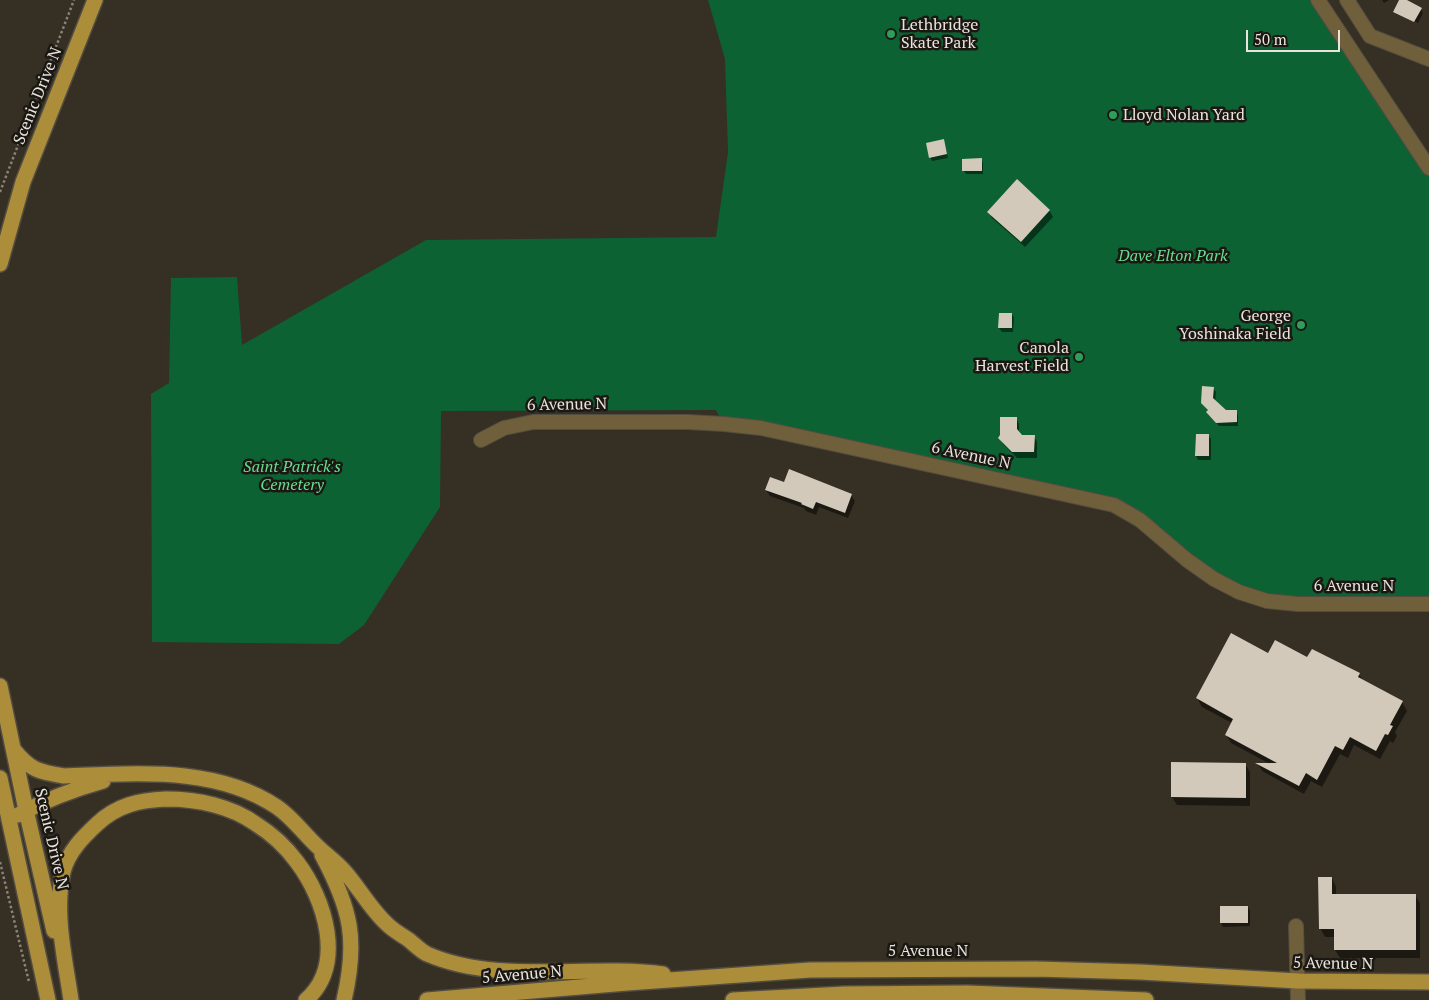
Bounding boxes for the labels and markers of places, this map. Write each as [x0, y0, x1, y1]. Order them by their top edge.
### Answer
place label: Lethbridge Skate Park [901, 15, 978, 53]
marker: Lethbridge Skate Park [885, 28, 897, 40]
place label: Lloyd Nolan Yard [1123, 105, 1245, 125]
marker: Lloyd Nolan Yard [1107, 109, 1119, 121]
place label: George Yoshinaka Field [1179, 306, 1291, 344]
marker: George Yoshinaka Field [1295, 319, 1307, 331]
place label: Canola Harvest Field [975, 338, 1069, 376]
marker: Canola Harvest Field [1073, 351, 1085, 363]

